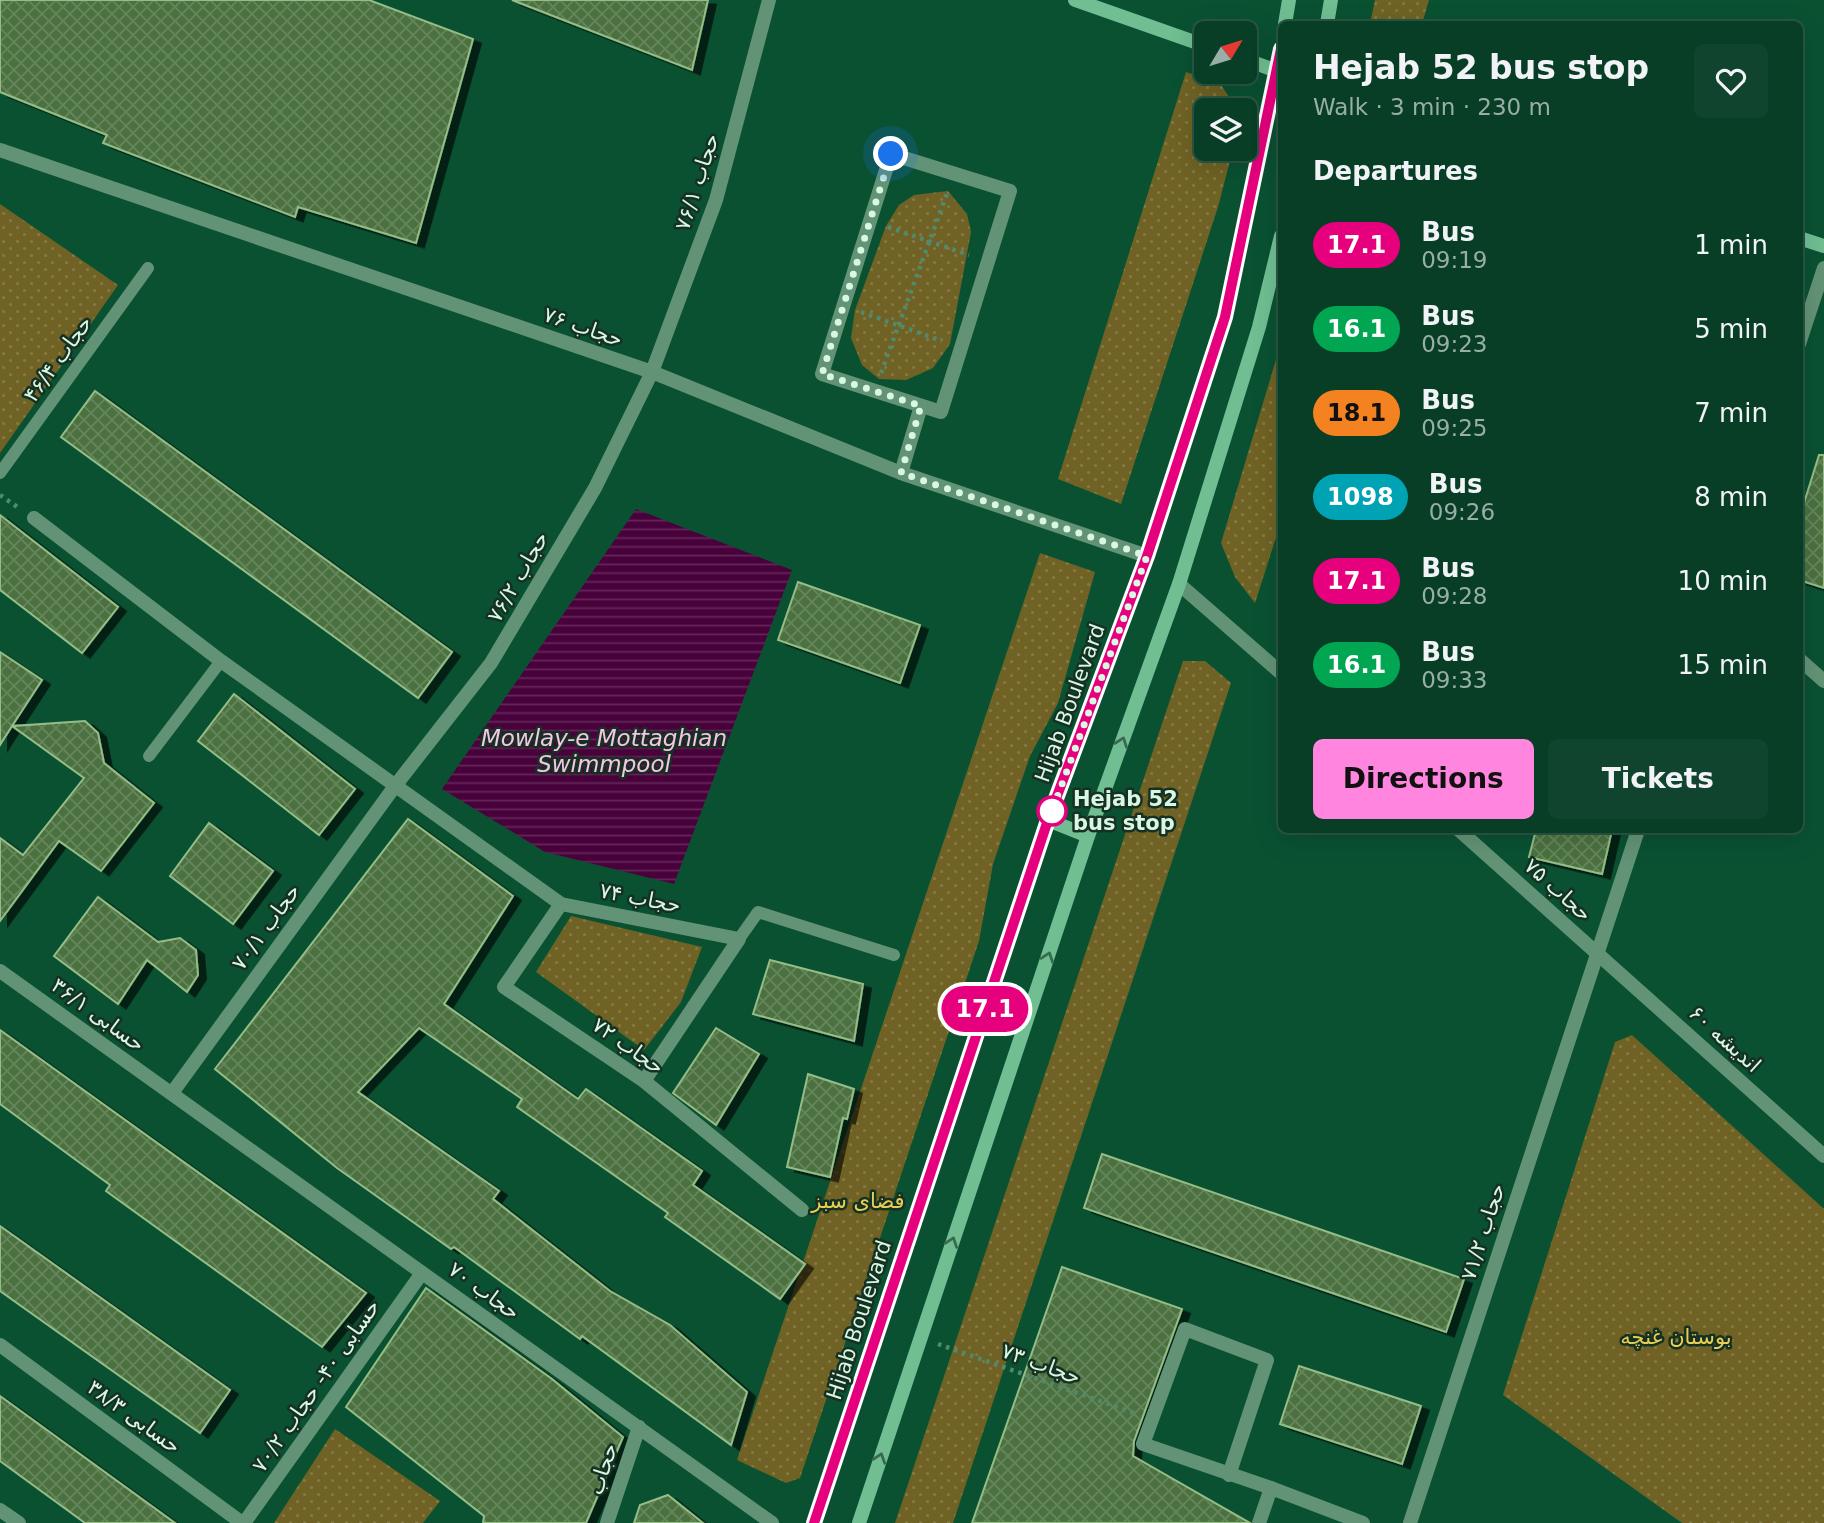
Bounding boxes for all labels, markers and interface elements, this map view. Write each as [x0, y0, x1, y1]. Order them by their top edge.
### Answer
north arrow [1194, 21, 1256, 84]
map controls [1194, 21, 1257, 161]
button: heart [1694, 44, 1768, 118]
text: Hejab 52 bus stop [1313, 48, 1649, 87]
text: Walk · 3 min · 230 m [1313, 94, 1551, 120]
button: layers [1194, 98, 1257, 161]
street label: حجاب ۷۶/۱ [670, 131, 724, 233]
your location [873, 136, 908, 171]
text: Departures [1313, 156, 1478, 186]
text: Bus [1421, 217, 1475, 247]
text: 1 min [1694, 230, 1768, 260]
text: 17.1 [1327, 231, 1386, 259]
text: 09:19 [1421, 247, 1488, 273]
text: Bus [1421, 301, 1475, 331]
street label: حجاب ۷۶ [540, 302, 626, 352]
street label: حجاب ۴۶/۴ [19, 311, 97, 407]
text: 5 min [1694, 314, 1768, 344]
text: 16.1 [1327, 315, 1386, 343]
text: 09:23 [1421, 331, 1488, 357]
text: Bus [1421, 385, 1475, 415]
text: 7 min [1694, 398, 1768, 428]
text: 18.1 [1327, 399, 1386, 427]
text: 09:25 [1421, 415, 1488, 441]
text: Bus [1429, 469, 1483, 499]
text: 8 min [1694, 482, 1768, 512]
text: 1098 [1327, 483, 1394, 511]
text: 09:26 [1429, 499, 1495, 525]
street label: حجاب ۷۶/۲ [483, 528, 553, 626]
text: Bus [1421, 553, 1475, 583]
text: 10 min [1678, 566, 1768, 596]
text: 17.1 [1327, 567, 1386, 595]
text: 09:28 [1421, 583, 1488, 609]
street label: Hijab Boulevard [1030, 621, 1110, 785]
text: Bus [1421, 637, 1475, 667]
text: 15 min [1678, 650, 1768, 680]
text: 16.1 [1327, 651, 1386, 679]
text: 09:33 [1421, 667, 1488, 693]
water label: Mowlay-e Mottaghian Swimmpool [481, 725, 727, 777]
one-way arrow [1114, 737, 1128, 749]
button: Directions [1313, 739, 1534, 819]
button: Tickets [1548, 739, 1768, 819]
place label: Hejab 52 bus stop [1073, 787, 1178, 835]
marker: Hejab 52 bus stop [1037, 796, 1067, 826]
street label: حجاب ۷۵ [1520, 854, 1596, 926]
street label: حجاب ۷۴ [597, 878, 683, 918]
street label: حجاب ۷۰/۱ [227, 879, 305, 975]
one-way arrow [1040, 951, 1054, 964]
street label: حسابی ۳۶/۱ [47, 973, 149, 1057]
line badge: 17.1 [936, 986, 1034, 1032]
text: 17.1 [955, 995, 1015, 1023]
street label: اندیشه ۶۰ [1684, 1001, 1766, 1077]
street label: حجاب ۷۲ [588, 1013, 668, 1079]
street label: حجاب ۷۱/۲ [1456, 1181, 1510, 1283]
park label: فضای سبز [810, 1189, 905, 1213]
street label: Hijab Boulevard [822, 1237, 896, 1403]
one-way arrow [944, 1237, 958, 1249]
street label: حجاب ۷۰ [444, 1257, 524, 1325]
street label: حسابی ۴۰- حجاب ۷۰/۲ [247, 1295, 385, 1477]
park label: بوستان غنچه [1620, 1325, 1732, 1349]
street label: حجاب ۷۳ [998, 1339, 1084, 1389]
street label: حسابی ۳۸/۳ [83, 1375, 185, 1459]
street label: حجاب [583, 1440, 623, 1498]
one-way arrow [872, 1453, 886, 1465]

